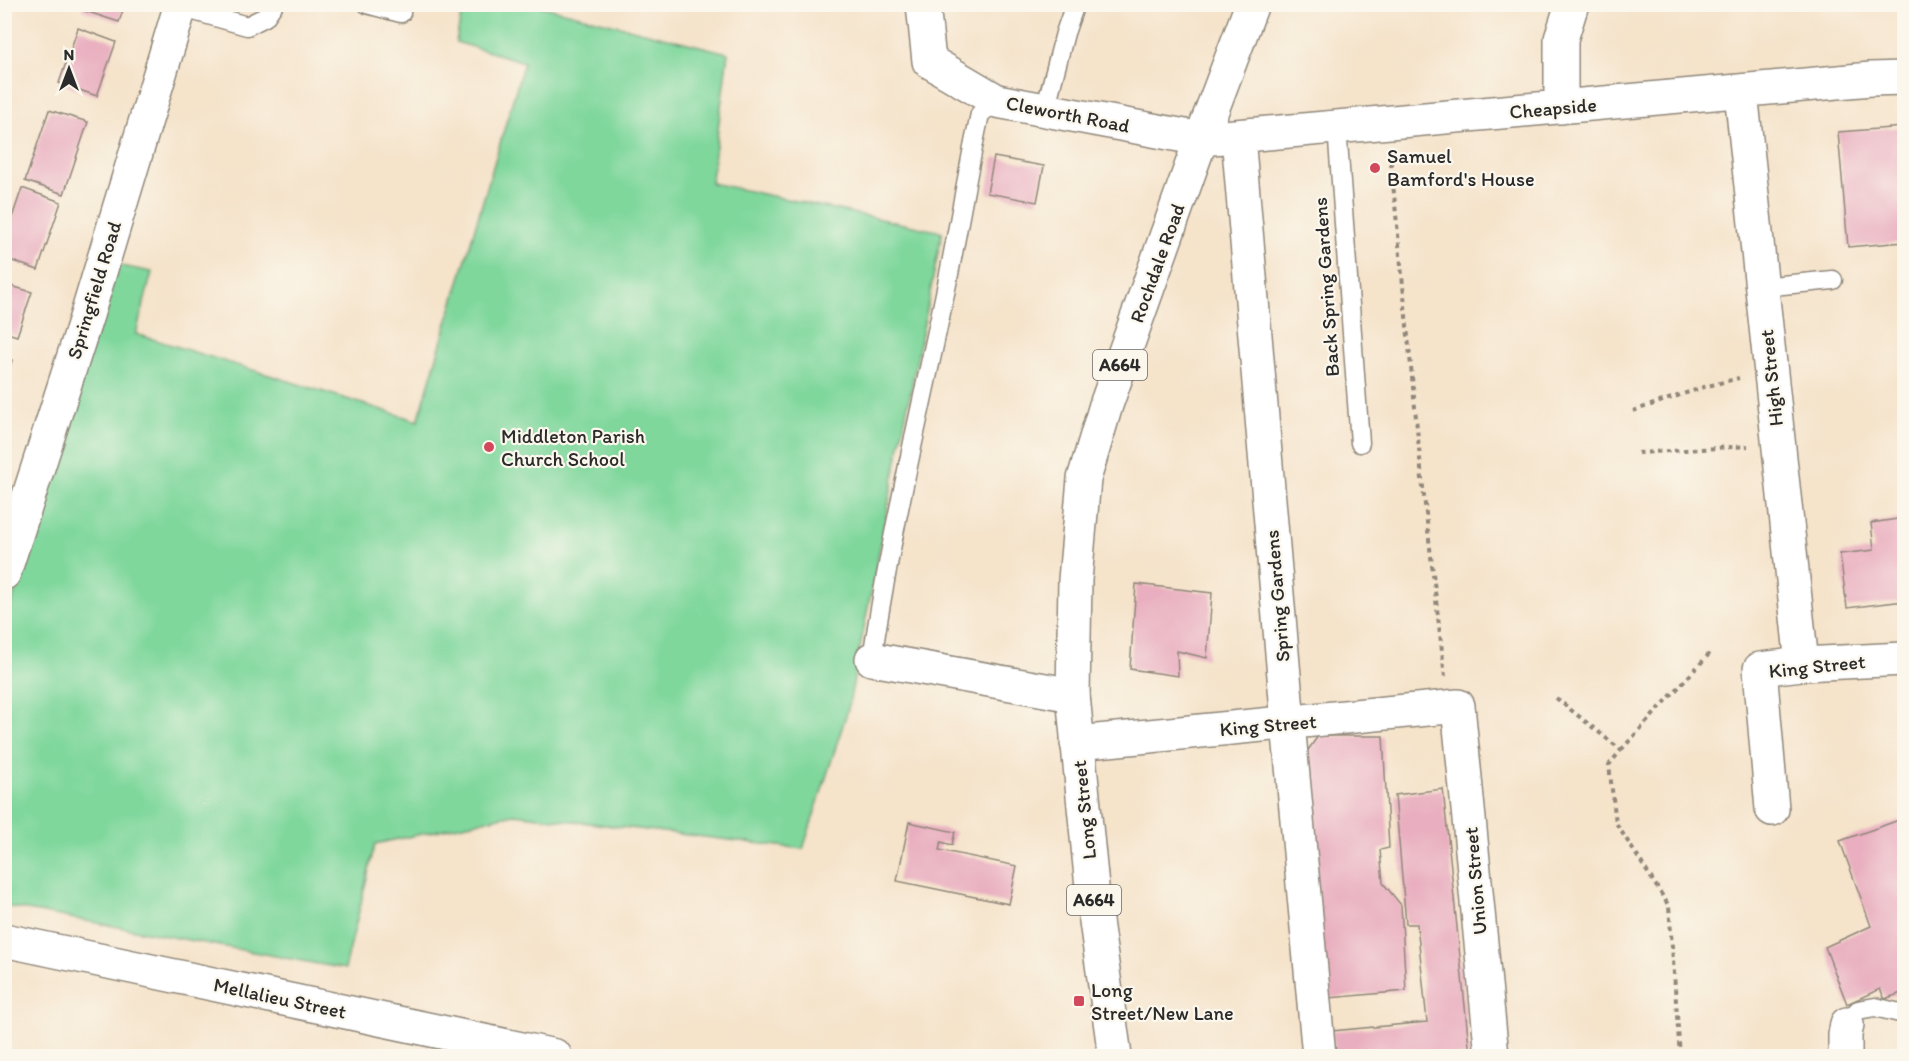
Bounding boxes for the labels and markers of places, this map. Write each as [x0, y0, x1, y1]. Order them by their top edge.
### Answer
place label: Samuel Bamford's House [1387, 144, 1535, 191]
marker: Samuel Bamford's House [1368, 161, 1382, 175]
place label: Middleton Parish Church School [501, 424, 645, 471]
marker: Middleton Parish Church School [482, 440, 496, 454]
place label: Long Street/New Lane [1091, 978, 1234, 1025]
marker: Long Street/New Lane [1072, 994, 1086, 1008]

